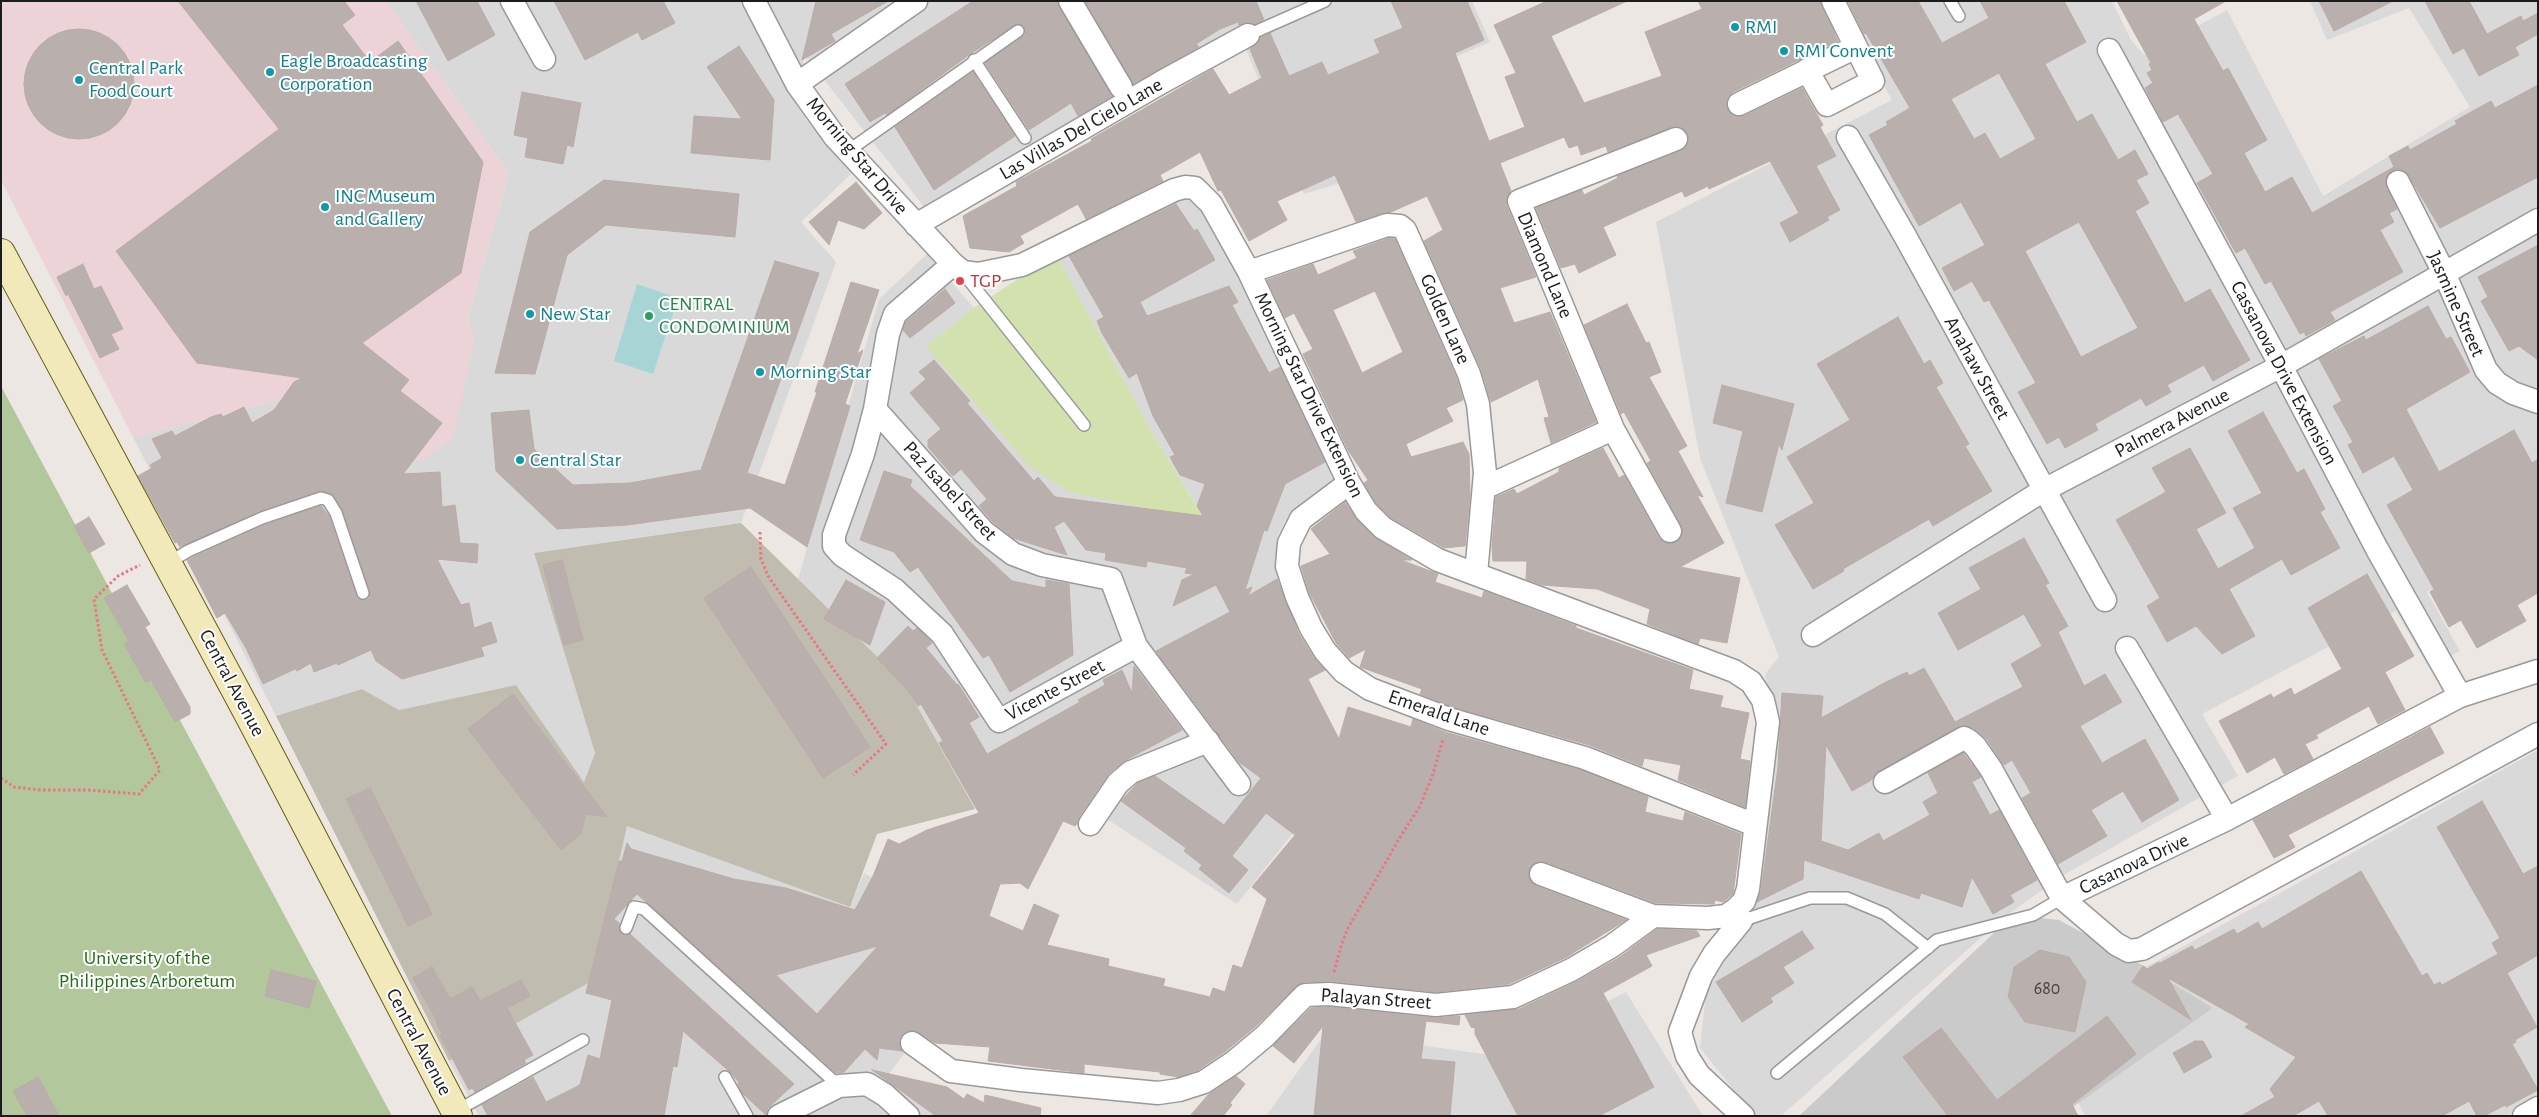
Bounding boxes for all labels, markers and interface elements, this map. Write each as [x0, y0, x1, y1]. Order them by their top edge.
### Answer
place label: RMI [1745, 15, 1777, 39]
marker: RMI [1729, 21, 1741, 33]
place label: RMI Convent [1794, 39, 1893, 63]
marker: RMI Convent [1778, 45, 1790, 57]
place label: Eagle Broadcasting Corporation [280, 49, 427, 96]
place label: Central Park Food Court [89, 56, 183, 103]
marker: Eagle Broadcasting Corporation [264, 66, 276, 78]
street label: Las Villas Del Cielo Lane [995, 73, 1167, 185]
marker: Central Park Food Court [73, 74, 85, 86]
street label: Morning Star Drive [801, 92, 913, 220]
place label: INC Museum and Gallery [335, 184, 436, 231]
marker: INC Museum and Gallery [319, 201, 331, 213]
street label: Diamond Lane [1512, 208, 1578, 322]
street label: Jasmine Street [2422, 247, 2490, 361]
place label: TGP [970, 269, 1001, 293]
street label: Golden Lane [1414, 270, 1476, 368]
marker: TGP [954, 275, 966, 287]
street label: Cassanova Drive Extension [2225, 277, 2343, 469]
street label: Morning Star Drive Extension [1249, 288, 1369, 502]
place label: CENTRAL CONDOMINIUM [659, 292, 790, 339]
place label: New Star [540, 302, 611, 326]
marker: New Star [524, 308, 536, 320]
marker: CENTRAL CONDOMINIUM [643, 310, 655, 322]
street label: Anahaw Street [1939, 312, 2015, 424]
place label: Morning Star [770, 360, 871, 384]
marker: Morning Star [754, 366, 766, 378]
street label: Palmera Avenue [2111, 383, 2233, 463]
street label: Paz Isabel Street [898, 436, 1002, 546]
place label: Central Star [530, 448, 621, 472]
marker: Central Star [514, 454, 526, 466]
street label: Central Avenue [194, 625, 270, 741]
street label: Vicente Street [1001, 654, 1109, 726]
street label: Emerald Lane [1385, 684, 1493, 742]
street label: Casanova Drive [2075, 828, 2193, 900]
park label: University of the Philippines Arboretum [59, 946, 235, 993]
house number: 680 [2034, 978, 2060, 1000]
street label: Palayan Street [1320, 983, 1432, 1015]
street label: Central Avenue [381, 984, 457, 1100]

